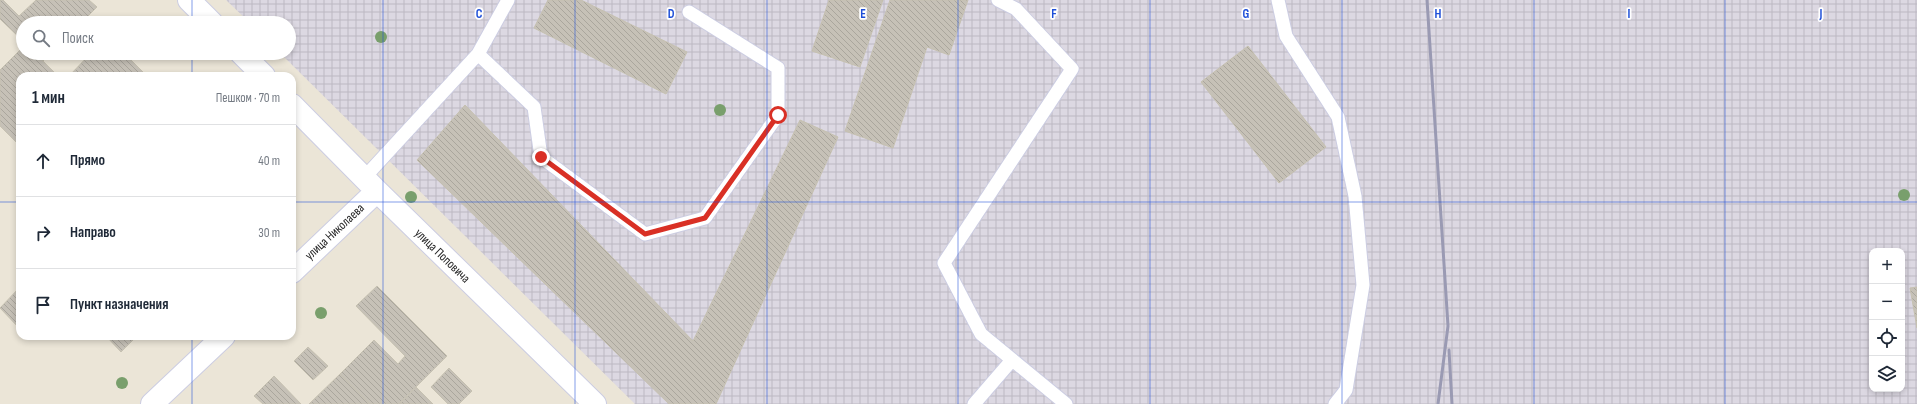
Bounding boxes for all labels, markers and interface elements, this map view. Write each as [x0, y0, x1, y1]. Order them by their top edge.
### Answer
text: C [476, 6, 483, 22]
text: D [668, 6, 675, 22]
text: E [860, 6, 866, 22]
text: F [1051, 6, 1057, 22]
text: G [1243, 6, 1250, 22]
text: H [1435, 6, 1442, 22]
text: I [1628, 6, 1631, 22]
text: J [1819, 6, 1823, 22]
search box [16, 16, 296, 60]
icon: search [30, 27, 52, 49]
text: Поиск [62, 29, 94, 48]
text: 1 мин [32, 88, 65, 108]
text: Пешком · 70 m [216, 90, 280, 106]
route start [769, 106, 787, 124]
route end [532, 148, 550, 166]
icon: ahead [32, 150, 54, 172]
text: Прямо [70, 151, 105, 170]
text: 40 m [258, 153, 280, 169]
street label: улица Николаева [302, 200, 368, 263]
icon: right [32, 222, 54, 244]
text: Направо [70, 223, 116, 242]
text: 30 m [258, 225, 280, 241]
street label: улица Поповича [411, 225, 474, 286]
map controls [1869, 248, 1905, 392]
button: + [1869, 248, 1905, 284]
button: − [1869, 284, 1905, 320]
icon: arrive [32, 294, 54, 316]
text: Пункт назначения [70, 295, 168, 314]
button: locate [1869, 320, 1905, 356]
button: layers [1869, 356, 1905, 392]

